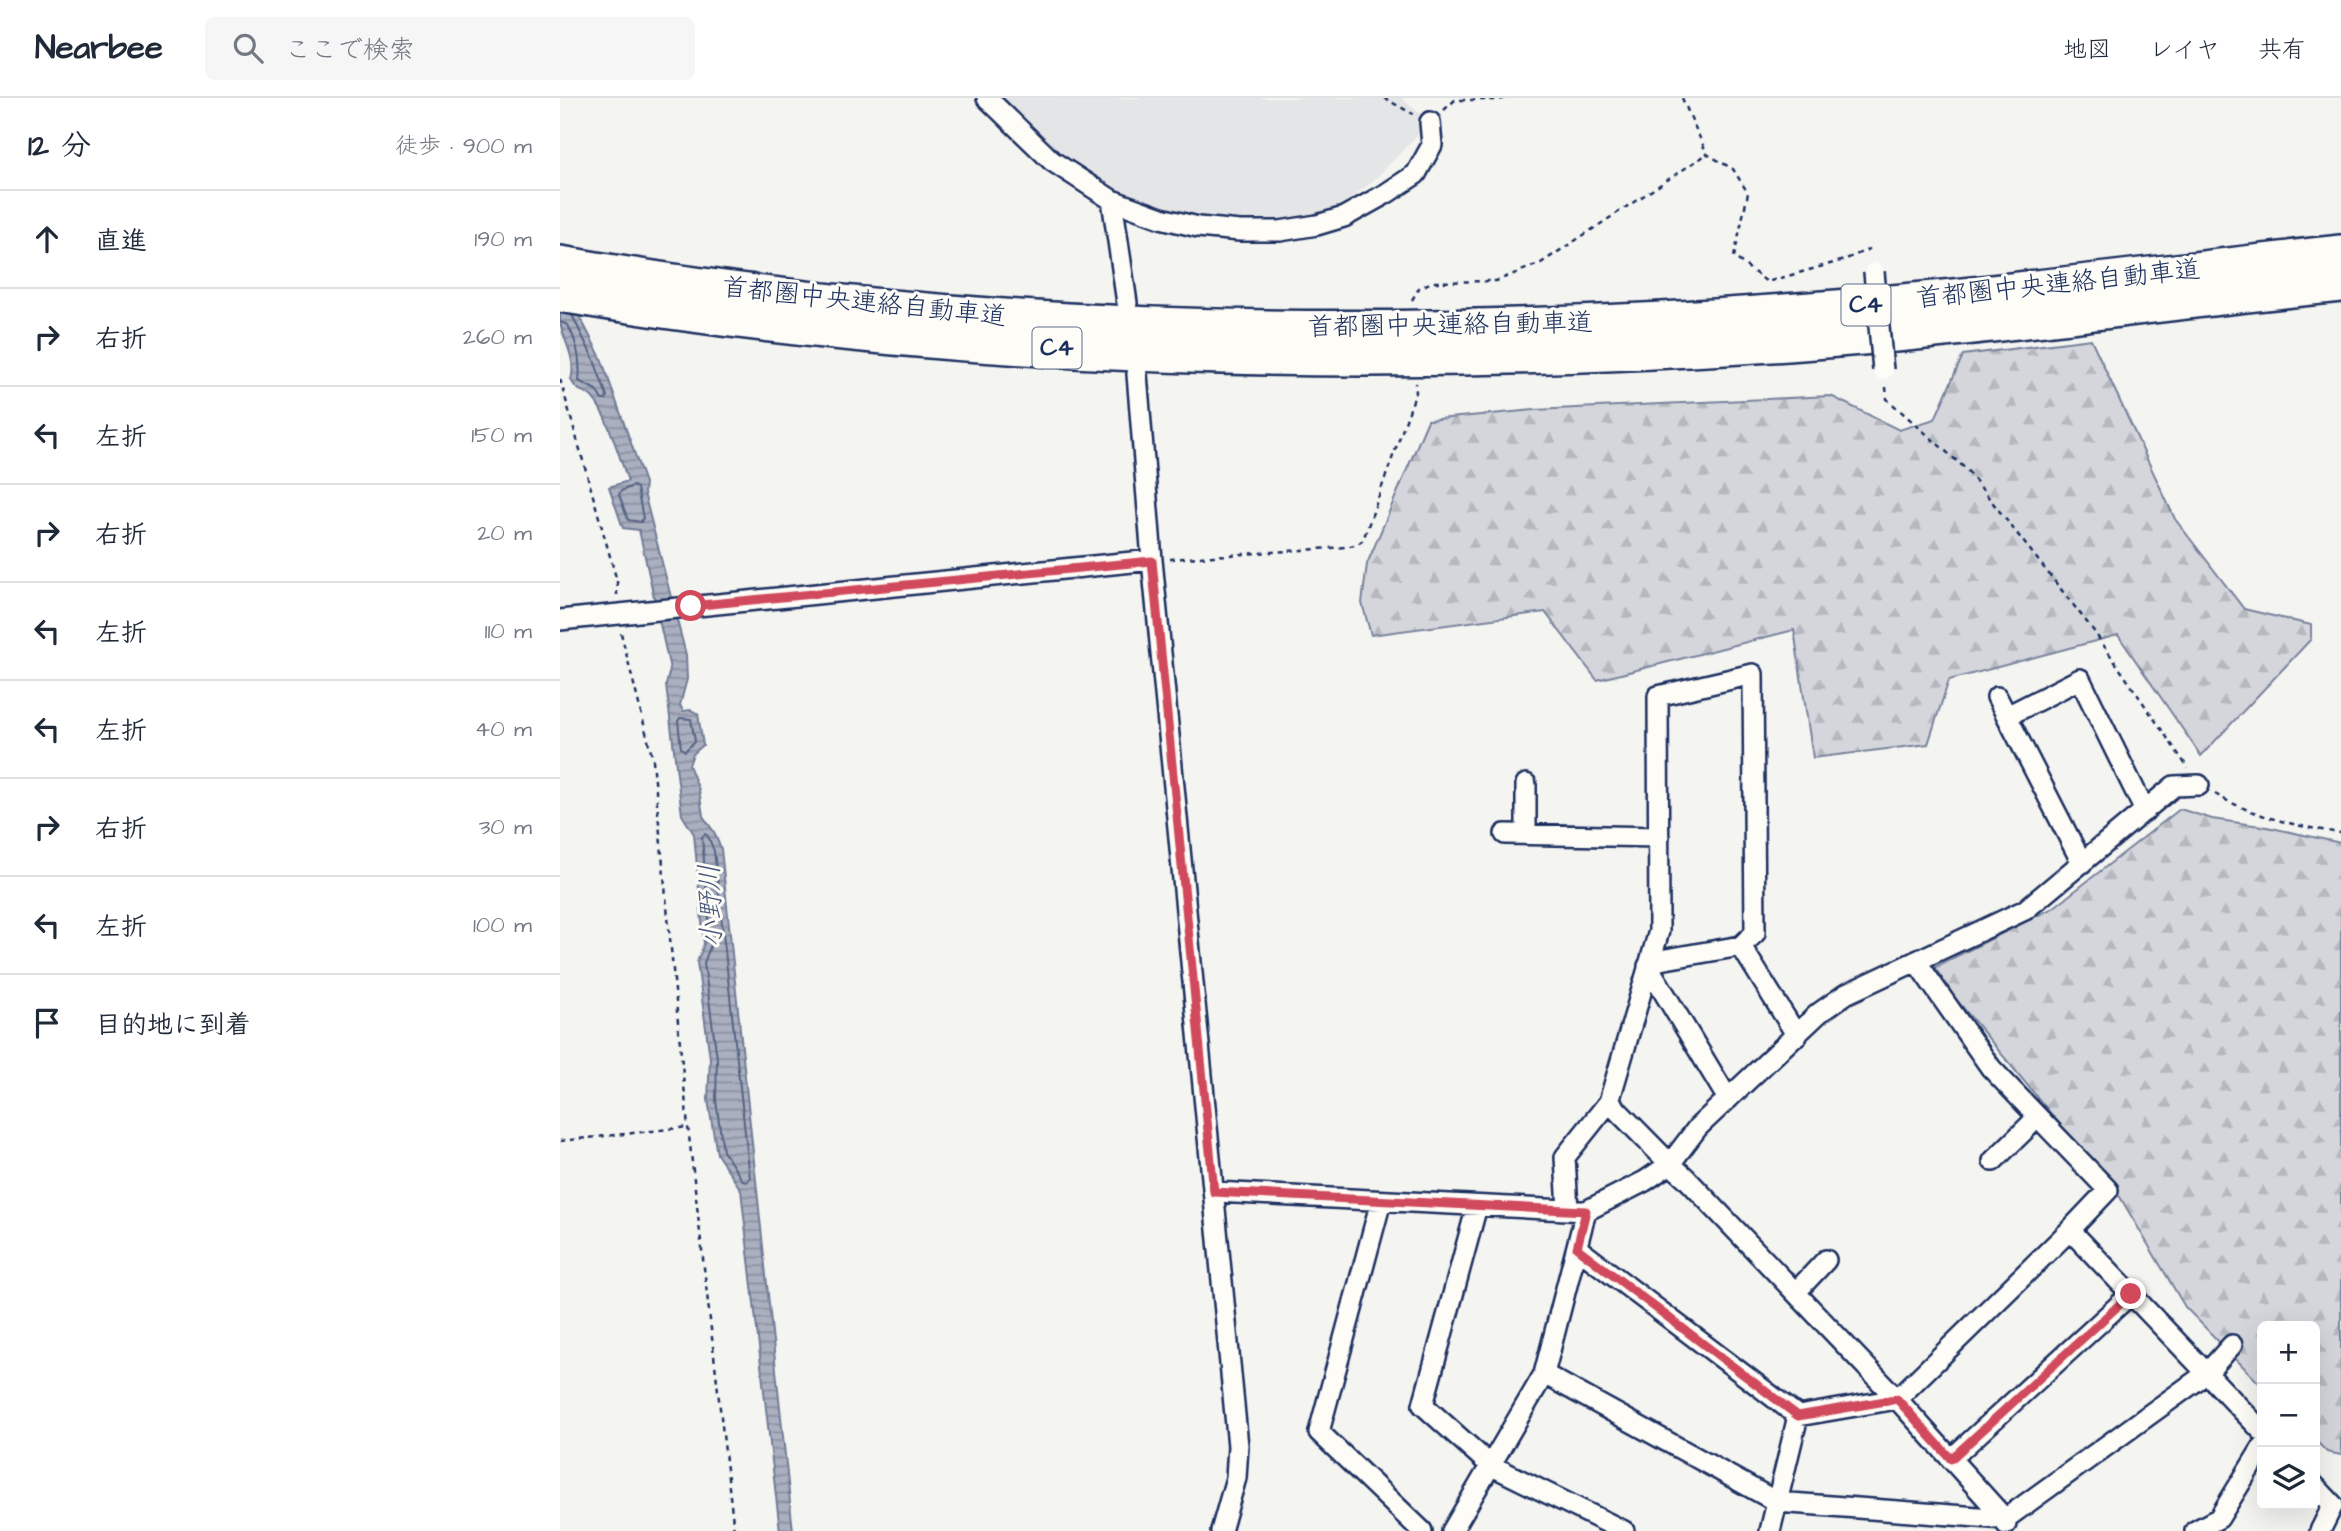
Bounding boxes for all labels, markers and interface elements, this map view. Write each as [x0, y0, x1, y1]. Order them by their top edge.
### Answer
search box [205, 17, 695, 80]
text: Nearbee [35, 25, 163, 71]
icon: search [229, 29, 267, 67]
text: ここで検索 [285, 32, 415, 68]
text: 地図 [2063, 33, 2111, 67]
text: レイヤ [2149, 33, 2220, 67]
text: 共有 [2258, 33, 2306, 67]
text: 12 分 [28, 125, 91, 167]
text: 徒歩 · 900 m [395, 130, 532, 162]
icon: ahead [28, 220, 66, 258]
text: 直進 [95, 223, 147, 259]
text: 190 m [474, 223, 532, 255]
street label: 首都圏中央連絡自動車道 [1914, 251, 2202, 317]
street label: 首都圏中央連絡自動車道 [720, 269, 1008, 335]
road number: C4 [1842, 285, 1890, 326]
street label: 首都圏中央連絡自動車道 [1307, 305, 1593, 345]
icon: right [28, 318, 66, 356]
text: 右折 [95, 321, 147, 357]
text: 260 m [463, 321, 532, 353]
road number: C4 [1032, 328, 1082, 368]
icon: left [28, 416, 66, 454]
text: 左折 [95, 419, 147, 455]
text: 150 m [471, 419, 532, 451]
icon: right [28, 514, 66, 552]
text: 右折 [95, 517, 147, 553]
text: 20 m [477, 517, 532, 549]
route start [675, 590, 706, 621]
icon: left [28, 612, 66, 650]
text: 左折 [95, 615, 147, 651]
text: 110 m [484, 615, 532, 647]
icon: left [28, 710, 66, 748]
text: 左折 [95, 713, 147, 749]
text: 40 m [475, 713, 532, 745]
icon: right [28, 808, 66, 846]
text: 右折 [95, 811, 147, 847]
text: 30 m [479, 811, 532, 843]
water label: 小野川 [690, 863, 732, 949]
icon: left [28, 906, 66, 944]
text: 左折 [95, 909, 147, 945]
text: 100 m [473, 909, 532, 941]
icon: arrive [28, 1004, 66, 1042]
text: 目的地に到着 [95, 1007, 251, 1043]
route end [2115, 1278, 2146, 1309]
map controls [2257, 1321, 2320, 1510]
button: + [2257, 1321, 2320, 1384]
button: − [2257, 1384, 2320, 1447]
button: layers [2257, 1447, 2320, 1510]

